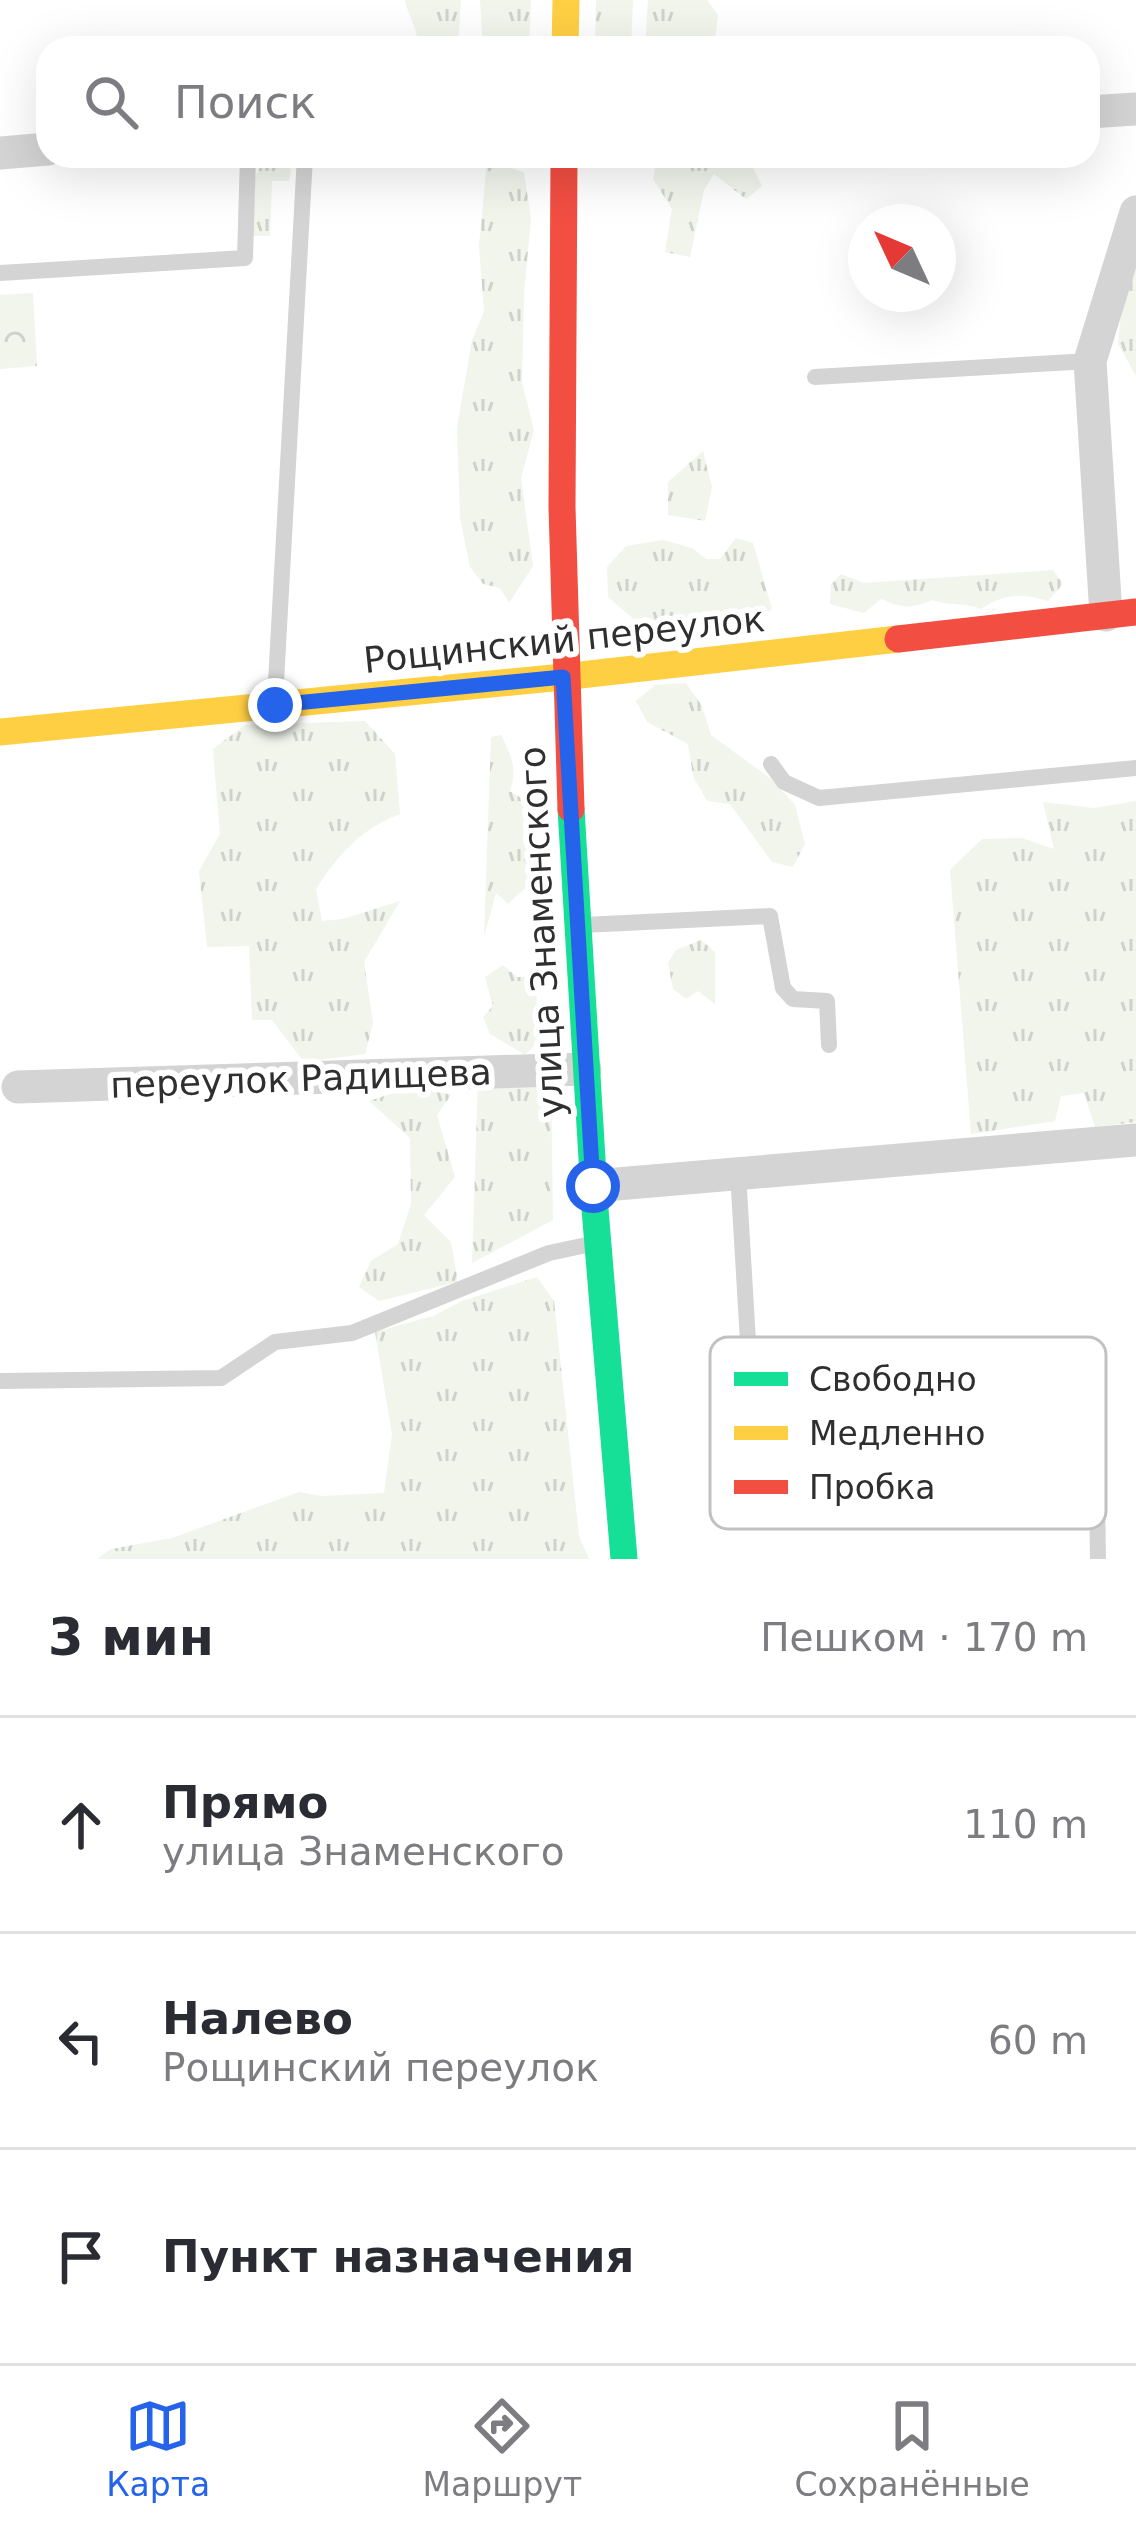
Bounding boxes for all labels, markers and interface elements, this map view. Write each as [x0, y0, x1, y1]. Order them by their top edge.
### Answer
search box [36, 36, 1100, 168]
icon: search [78, 69, 144, 135]
text: Поиск [174, 76, 317, 129]
north arrow [848, 204, 956, 312]
street label: Рощинский переулок [361, 598, 767, 681]
route end [248, 678, 302, 732]
street label: улица Знаменского [511, 745, 572, 1119]
street label: переулок Радищева [110, 1051, 492, 1106]
route start [566, 1159, 620, 1213]
legend [710, 1337, 1106, 1529]
text: Свободно [809, 1360, 977, 1399]
text: Медленно [809, 1414, 985, 1453]
text: Пробка [809, 1468, 935, 1507]
text: 3 мин [48, 1608, 214, 1667]
text: Пешком · 170 m [760, 1615, 1088, 1660]
text: Прямо [162, 1776, 328, 1829]
icon: ahead [48, 1792, 114, 1858]
text: 110 m [963, 1802, 1088, 1847]
text: улица Знаменского [162, 1829, 565, 1874]
text: Налево [162, 1992, 353, 2045]
icon: left [48, 2008, 114, 2074]
text: 60 m [988, 2018, 1088, 2063]
text: Рощинский переулок [162, 2045, 599, 2090]
icon: arrive [48, 2224, 114, 2290]
text: Пункт назначения [162, 2230, 634, 2283]
tab: Карта [106, 2393, 210, 2504]
tab: Маршрут [423, 2393, 582, 2504]
tab: Сохранённые [794, 2393, 1030, 2504]

